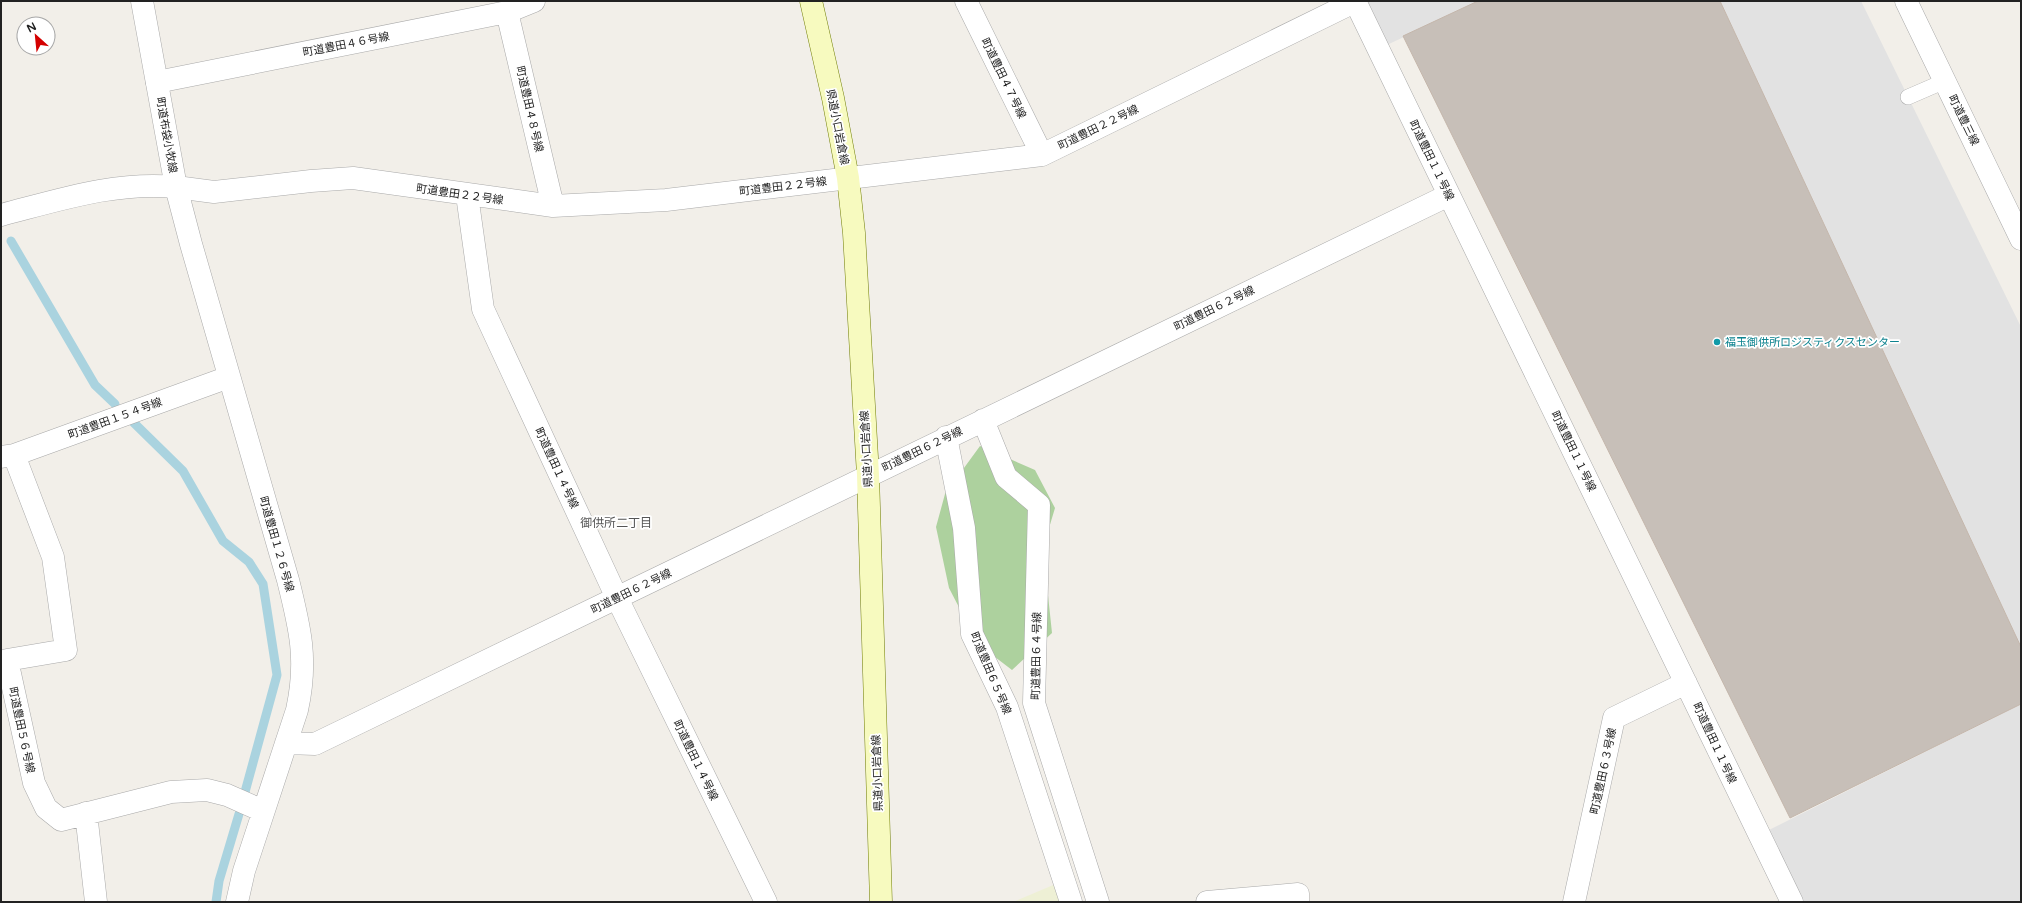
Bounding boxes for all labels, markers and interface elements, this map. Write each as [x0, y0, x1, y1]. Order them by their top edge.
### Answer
north arrow [16, 16, 56, 56]
text: N [25, 20, 39, 35]
street label: 町道豊田４６号線 [302, 30, 391, 59]
street label: 町道豊田４７号線 [978, 36, 1029, 121]
street label: 町道豊田４８号線 [513, 65, 546, 153]
street label: 県道小口岩倉線 [824, 88, 851, 166]
street label: 町道豊三線 [1946, 93, 1981, 148]
street label: 町道布袋小牧線 [153, 96, 180, 174]
street label: 町道豊田２２号線 [1056, 102, 1141, 153]
street label: 町道豊田１１号線 [1406, 118, 1457, 203]
street label: 町道豊田２２号線 [739, 175, 828, 198]
street label: 町道豊田２２号線 [415, 182, 504, 207]
street label: 町道豊田６２号線 [1172, 283, 1257, 334]
place label: 福玉御供所ロジスティクスセンター [1725, 336, 1900, 349]
marker: 福玉御供所ロジスティクスセンター [1712, 337, 1722, 347]
street label: 町道豊田１５４号線 [66, 395, 164, 442]
street label: 町道豊田１１号線 [1548, 409, 1599, 494]
street label: 県道小口岩倉線 [858, 410, 875, 488]
street label: 町道豊田６２号線 [880, 424, 965, 475]
street label: 町道豊田１４号線 [532, 426, 581, 511]
street label: 町道豊田１２６号線 [257, 495, 296, 594]
district label: 御供所二丁目 [580, 516, 652, 530]
street label: 町道豊田６２号線 [589, 566, 674, 617]
street label: 町道豊田６４号線 [1029, 612, 1044, 700]
street label: 町道豊田６５号線 [967, 630, 1014, 716]
street label: 町道豊田５６号線 [6, 686, 37, 774]
street label: 町道豊田１１号線 [1690, 701, 1739, 786]
street label: 町道豊田１４号線 [670, 718, 721, 803]
street label: 町道豊田６３号線 [1588, 727, 1619, 815]
street label: 県道小口岩倉線 [870, 734, 885, 812]

